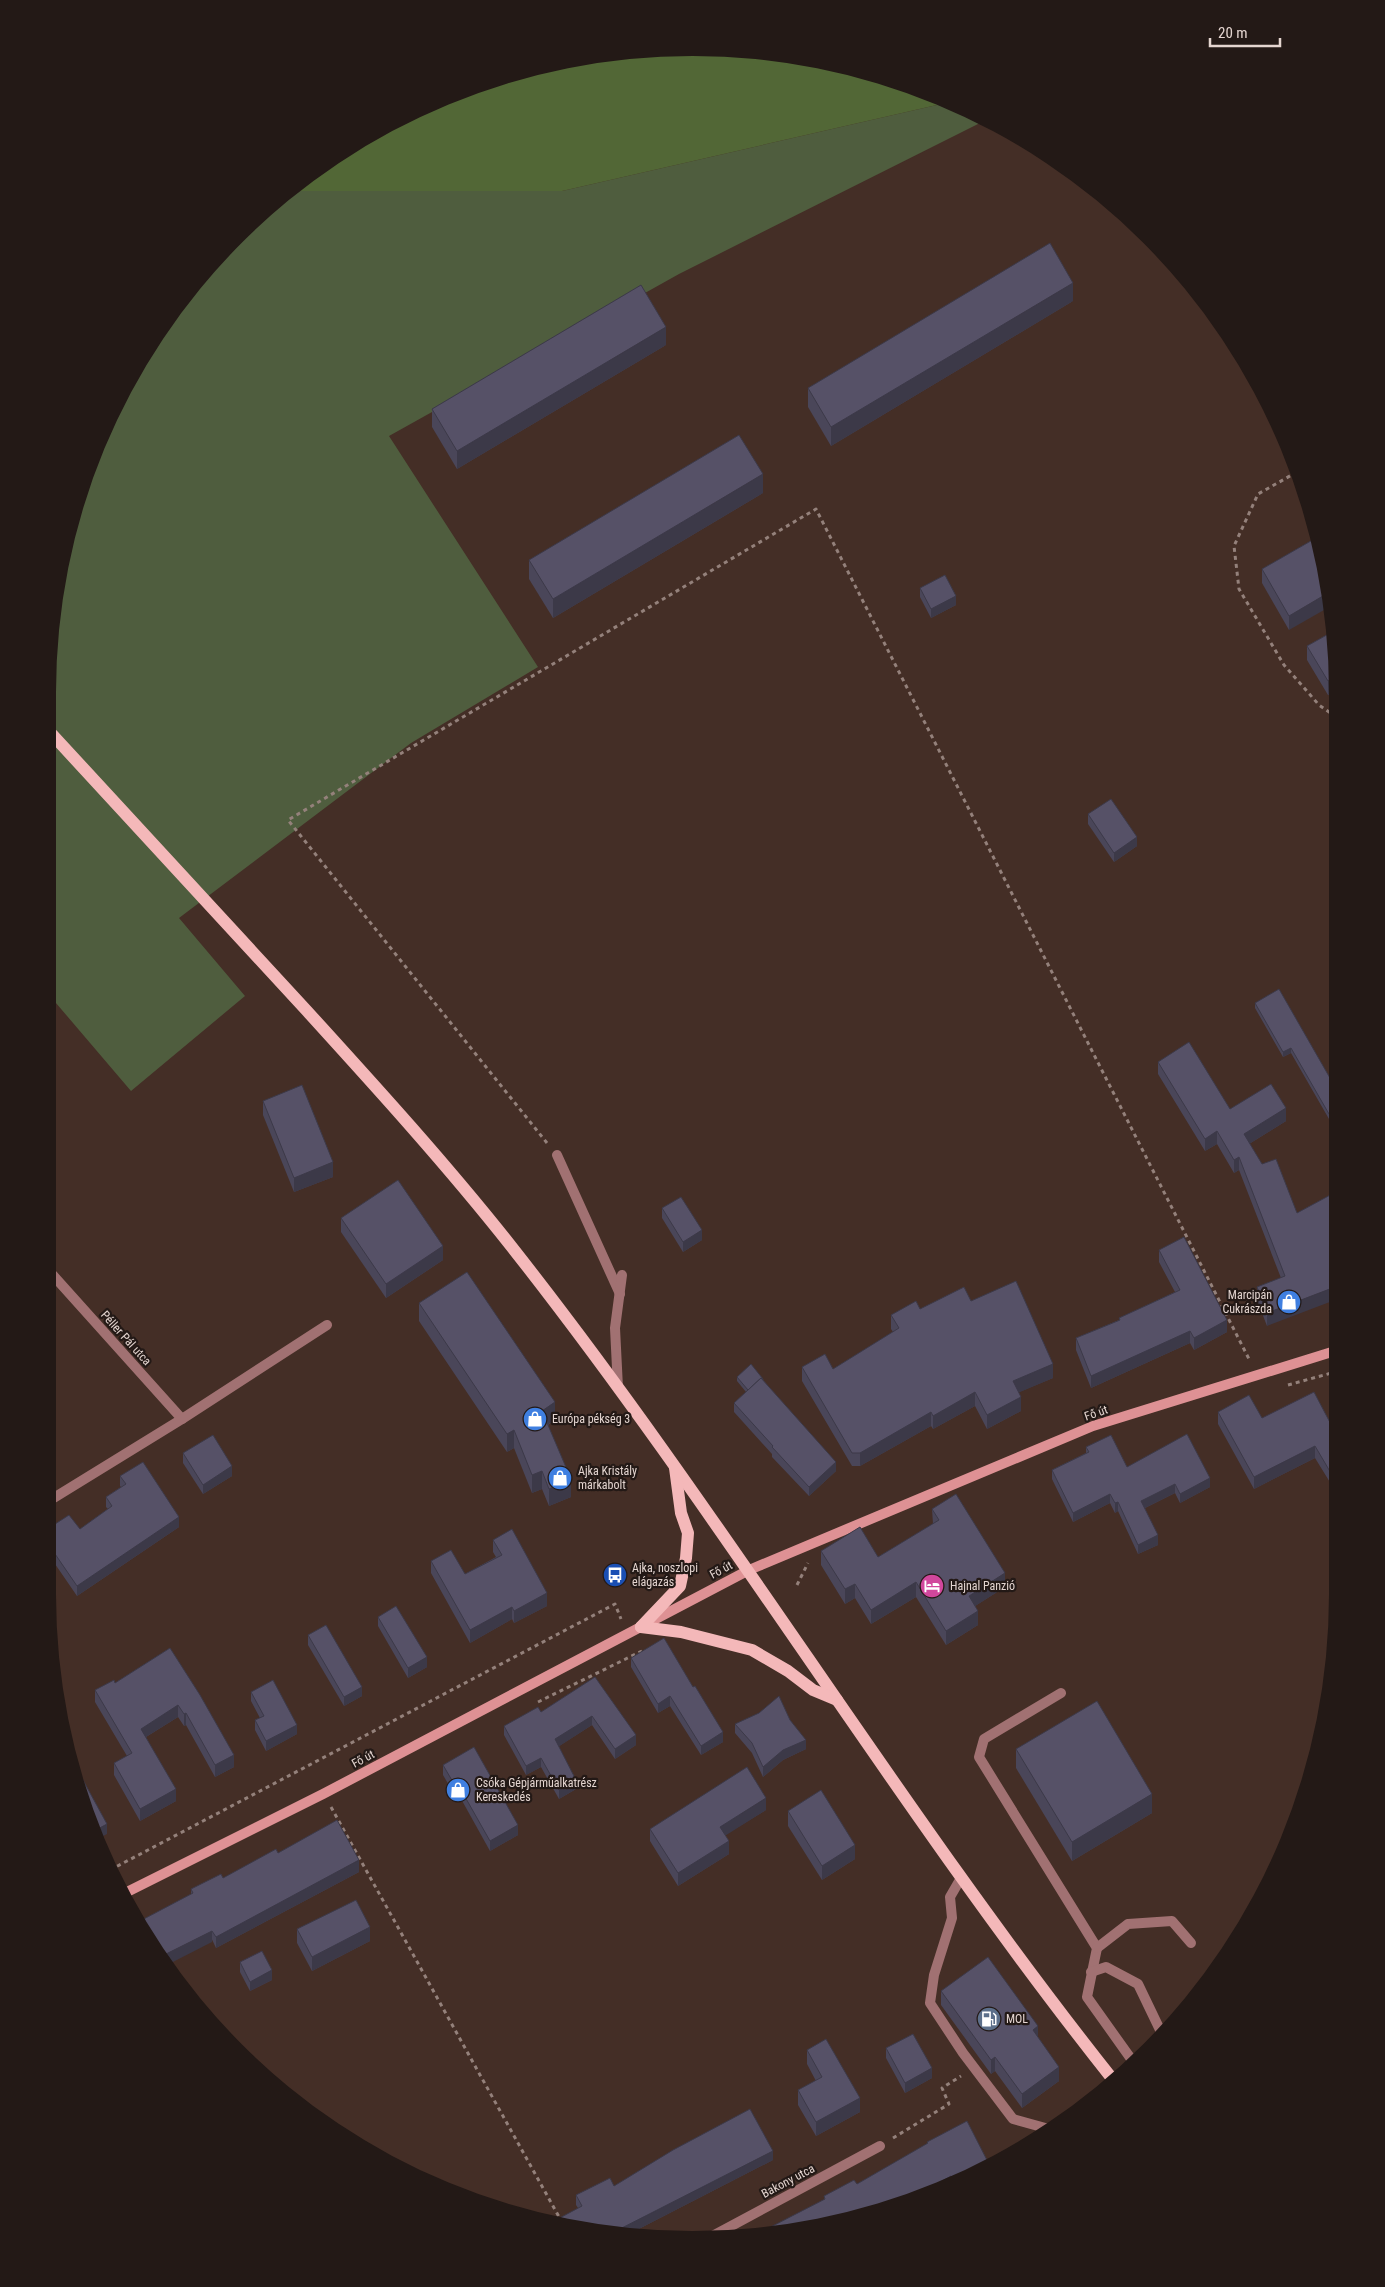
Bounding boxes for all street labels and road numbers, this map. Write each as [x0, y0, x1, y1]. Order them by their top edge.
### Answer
street label: Péller Pál utca [98, 1308, 154, 1368]
street label: Fő út [1082, 1402, 1110, 1423]
street label: Fő út [707, 1558, 735, 1582]
street label: Fő út [349, 1747, 377, 1771]
street label: Bakony utca [759, 2161, 817, 2201]

